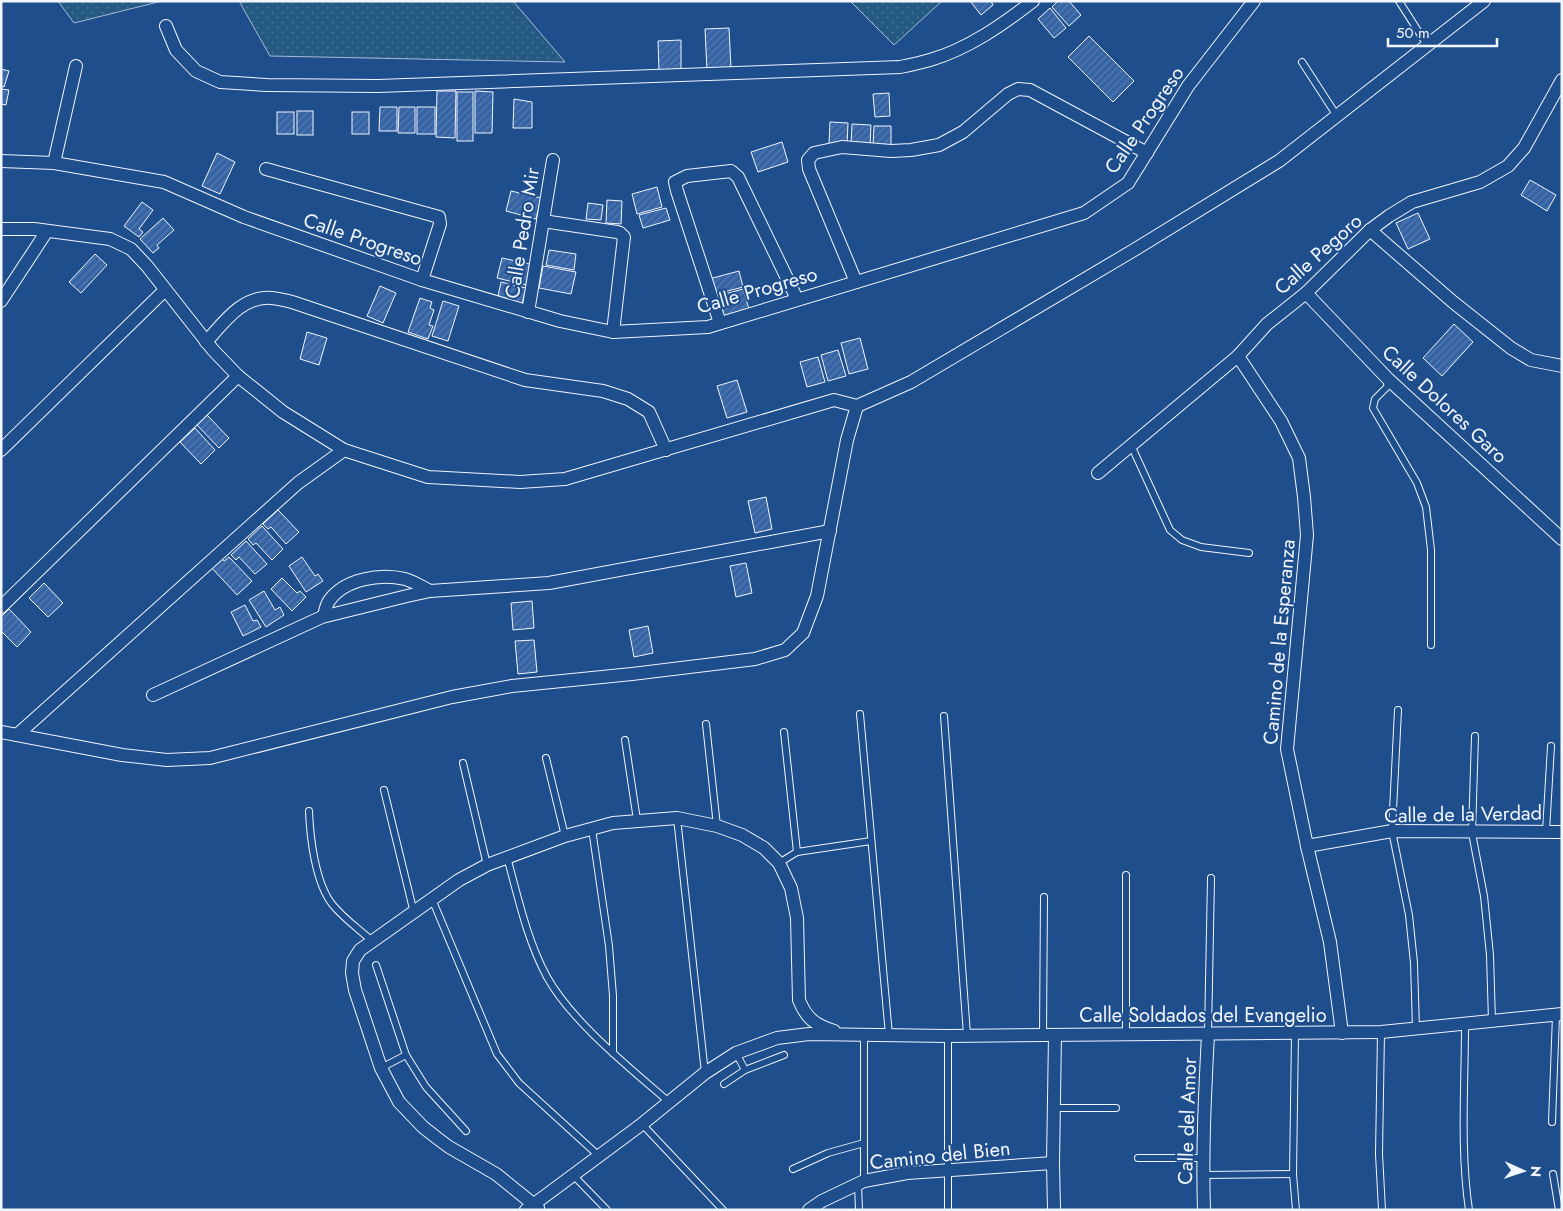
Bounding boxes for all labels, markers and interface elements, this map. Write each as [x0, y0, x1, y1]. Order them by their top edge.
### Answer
scale bar [1388, 15, 1497, 47]
text: 50 m [1396, 22, 1430, 44]
street label: Calle Progreso [1098, 61, 1191, 180]
street label: Calle Pedro Mir [498, 165, 547, 301]
street label: Calle Progreso [299, 206, 426, 273]
street label: Calle Pegoro [1268, 207, 1369, 302]
street label: Calle Progreso [693, 259, 821, 322]
street label: Calle Dolores Garo [1375, 338, 1514, 470]
street label: Camino de la Esperanza [1256, 538, 1303, 746]
street label: Calle de la Verdad [1384, 799, 1542, 830]
street label: Calle Soldados del Evangelio [1079, 1001, 1327, 1030]
street label: Calle del Amor [1171, 1057, 1204, 1185]
street label: Camino del Bien [868, 1134, 1012, 1177]
north arrow [1498, 1146, 1548, 1196]
text: N [1526, 1166, 1546, 1178]

